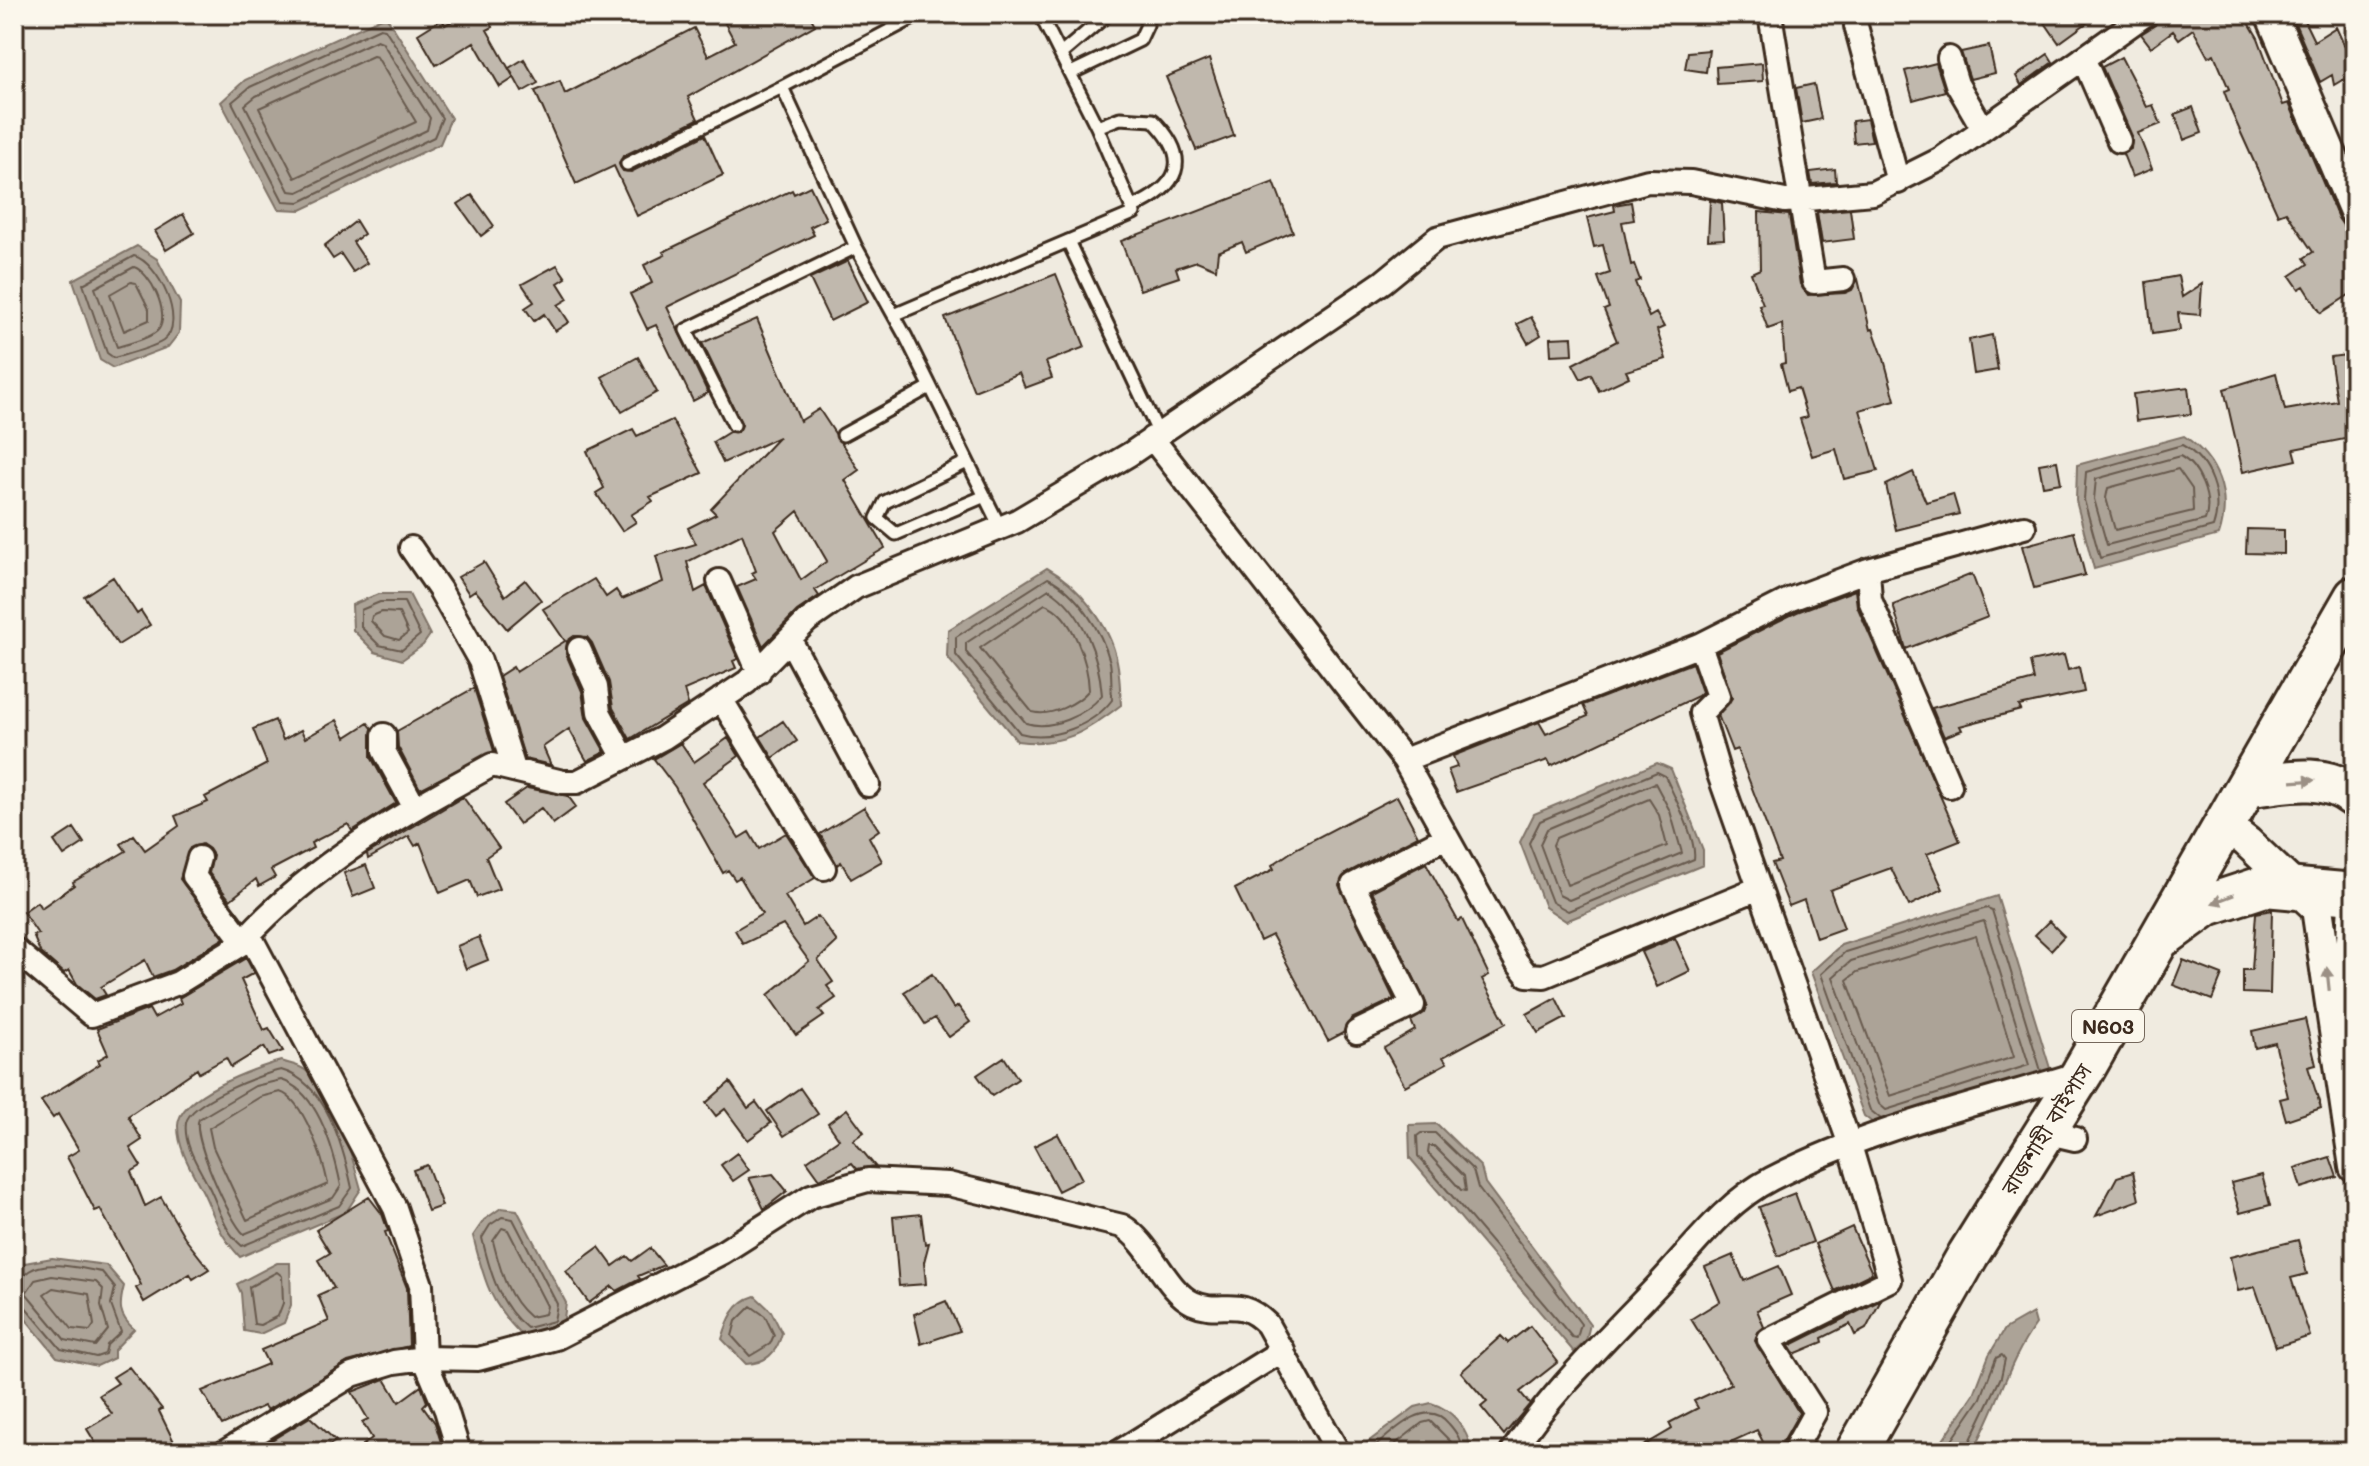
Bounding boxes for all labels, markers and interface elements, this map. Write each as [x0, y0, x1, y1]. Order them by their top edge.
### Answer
one-way arrow [2291, 774, 2316, 787]
one-way arrow [2211, 893, 2235, 906]
one-way arrow [2321, 966, 2334, 991]
road number: N603 [2072, 1010, 2144, 1042]
street label: রাজশাহী বাইপাস [1994, 1058, 2098, 1201]

